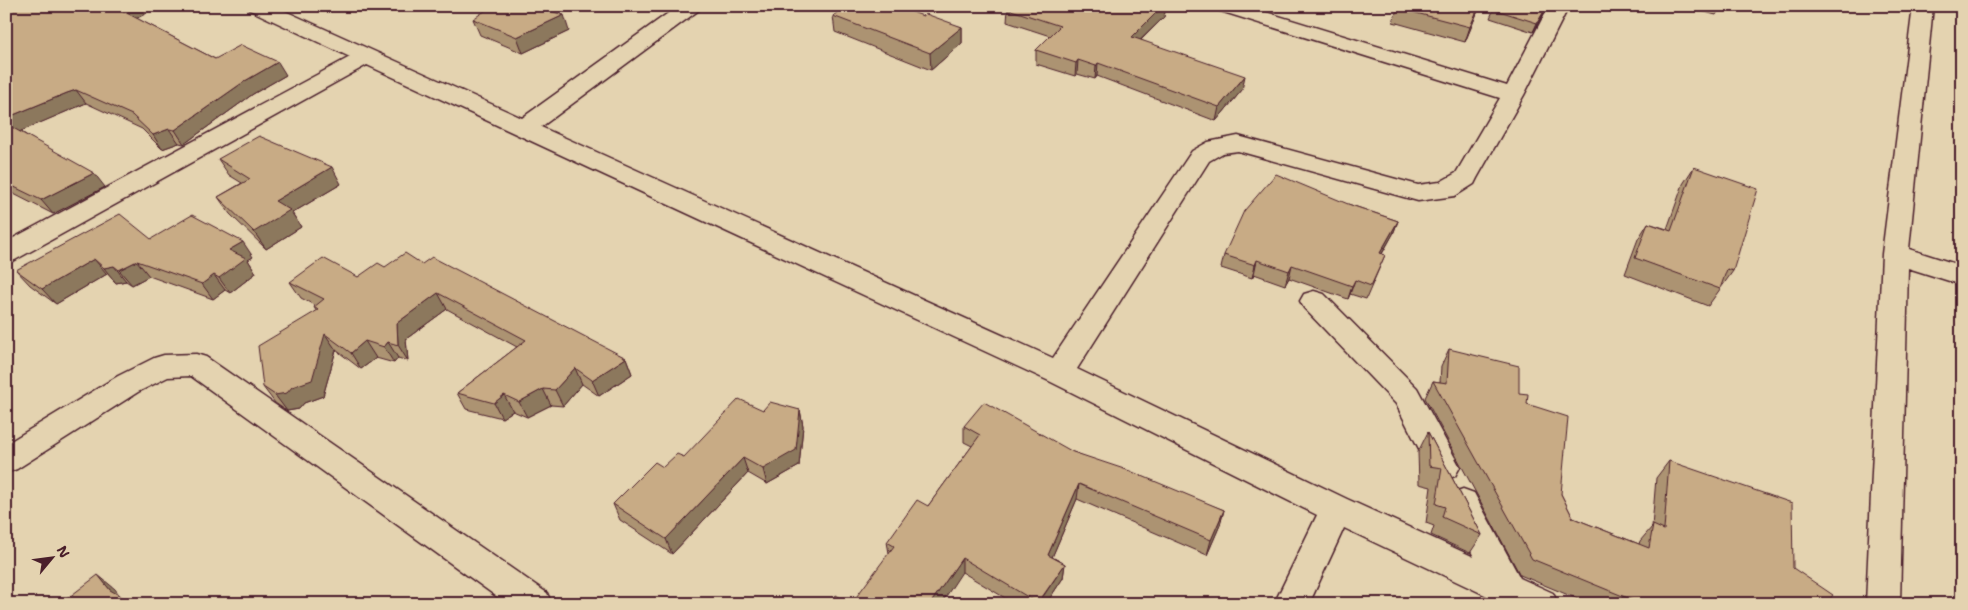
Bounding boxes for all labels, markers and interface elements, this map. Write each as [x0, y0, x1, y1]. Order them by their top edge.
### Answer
north arrow [28, 532, 78, 582]
text: N [53, 542, 74, 561]

